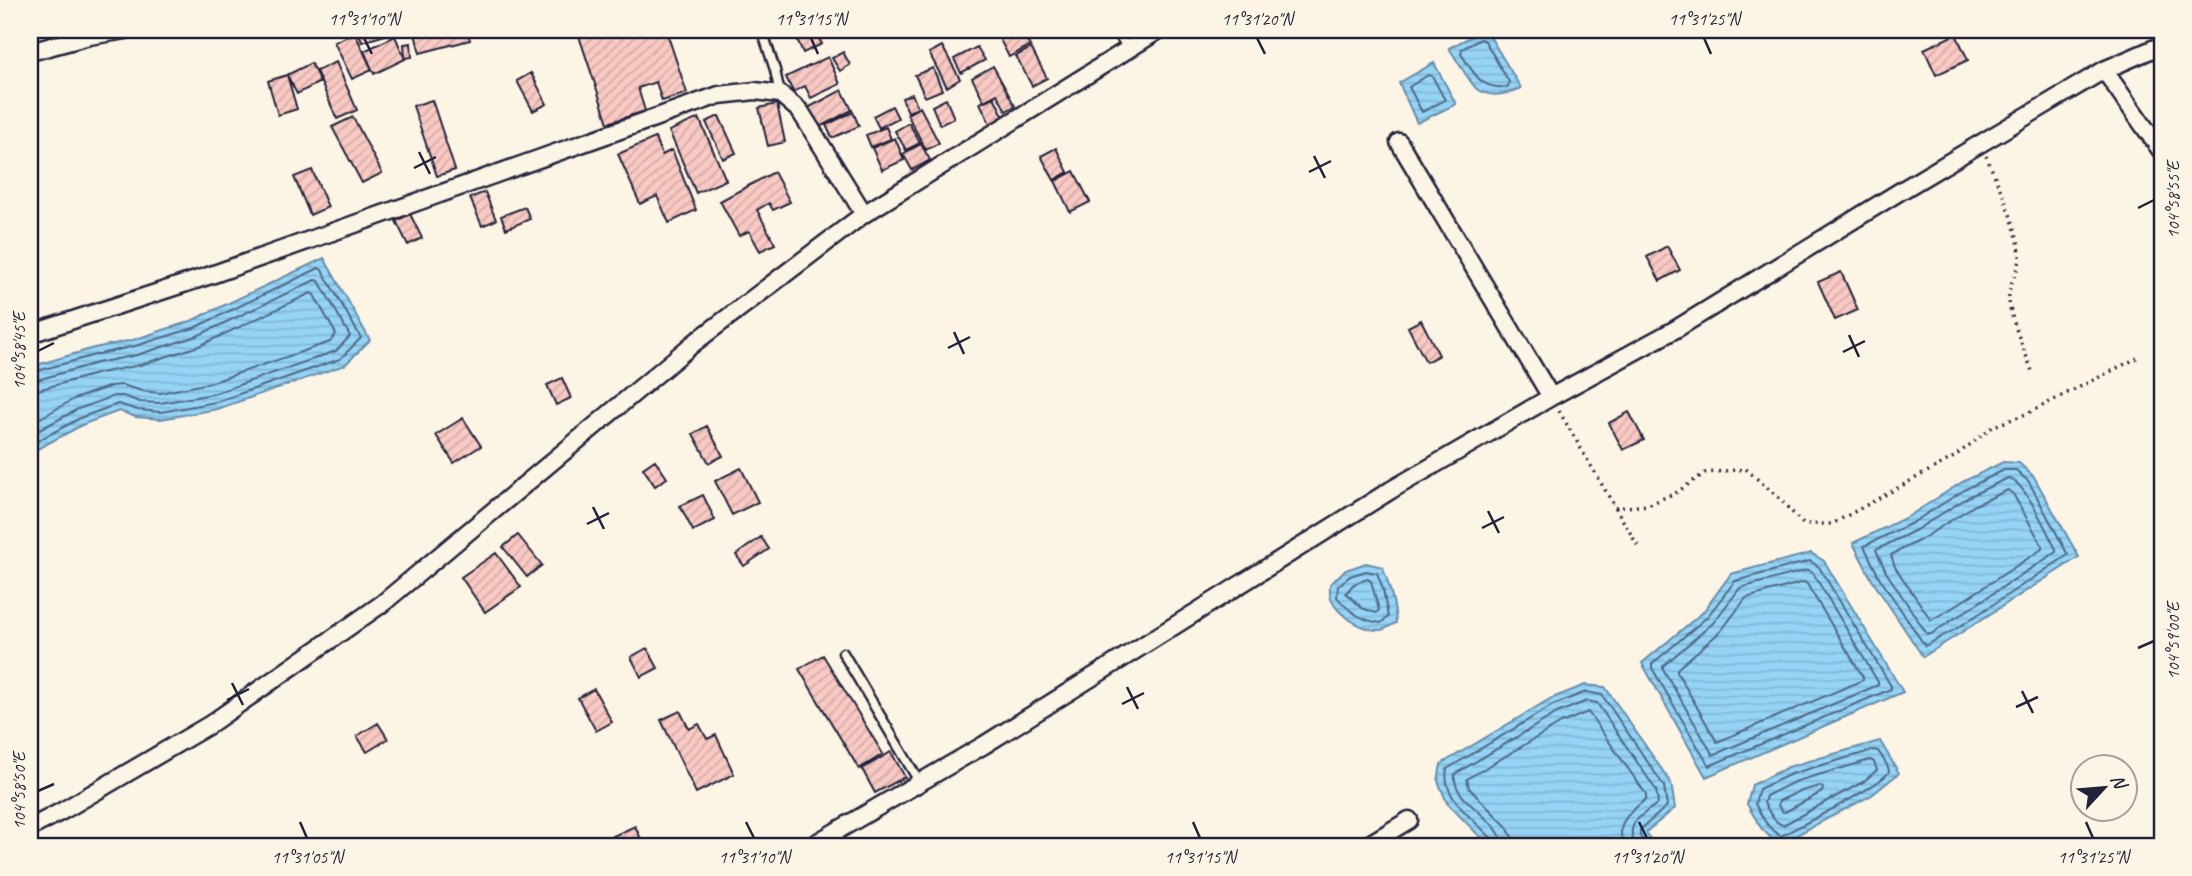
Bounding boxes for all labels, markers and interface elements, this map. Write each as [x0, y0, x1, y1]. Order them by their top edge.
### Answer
text: 11°31'10"N [329, 8, 403, 30]
text: 11°31'15"N [776, 8, 850, 30]
text: 11°31'20"N [1222, 8, 1296, 30]
text: 11°31'25"N [1669, 8, 1743, 30]
text: 104°58'55"E [2162, 159, 2184, 239]
text: 104°58'45"E [8, 310, 30, 390]
text: 104°59'00"E [2162, 600, 2184, 680]
text: 104°58'50"E [8, 750, 30, 830]
north arrow [2070, 754, 2140, 824]
text: N [2105, 770, 2133, 794]
text: 11°31'05"N [272, 846, 346, 868]
text: 11°31'10"N [719, 846, 793, 868]
text: 11°31'15"N [1165, 846, 1239, 868]
text: 11°31'20"N [1612, 846, 1686, 868]
text: 11°31'25"N [2058, 846, 2132, 868]

